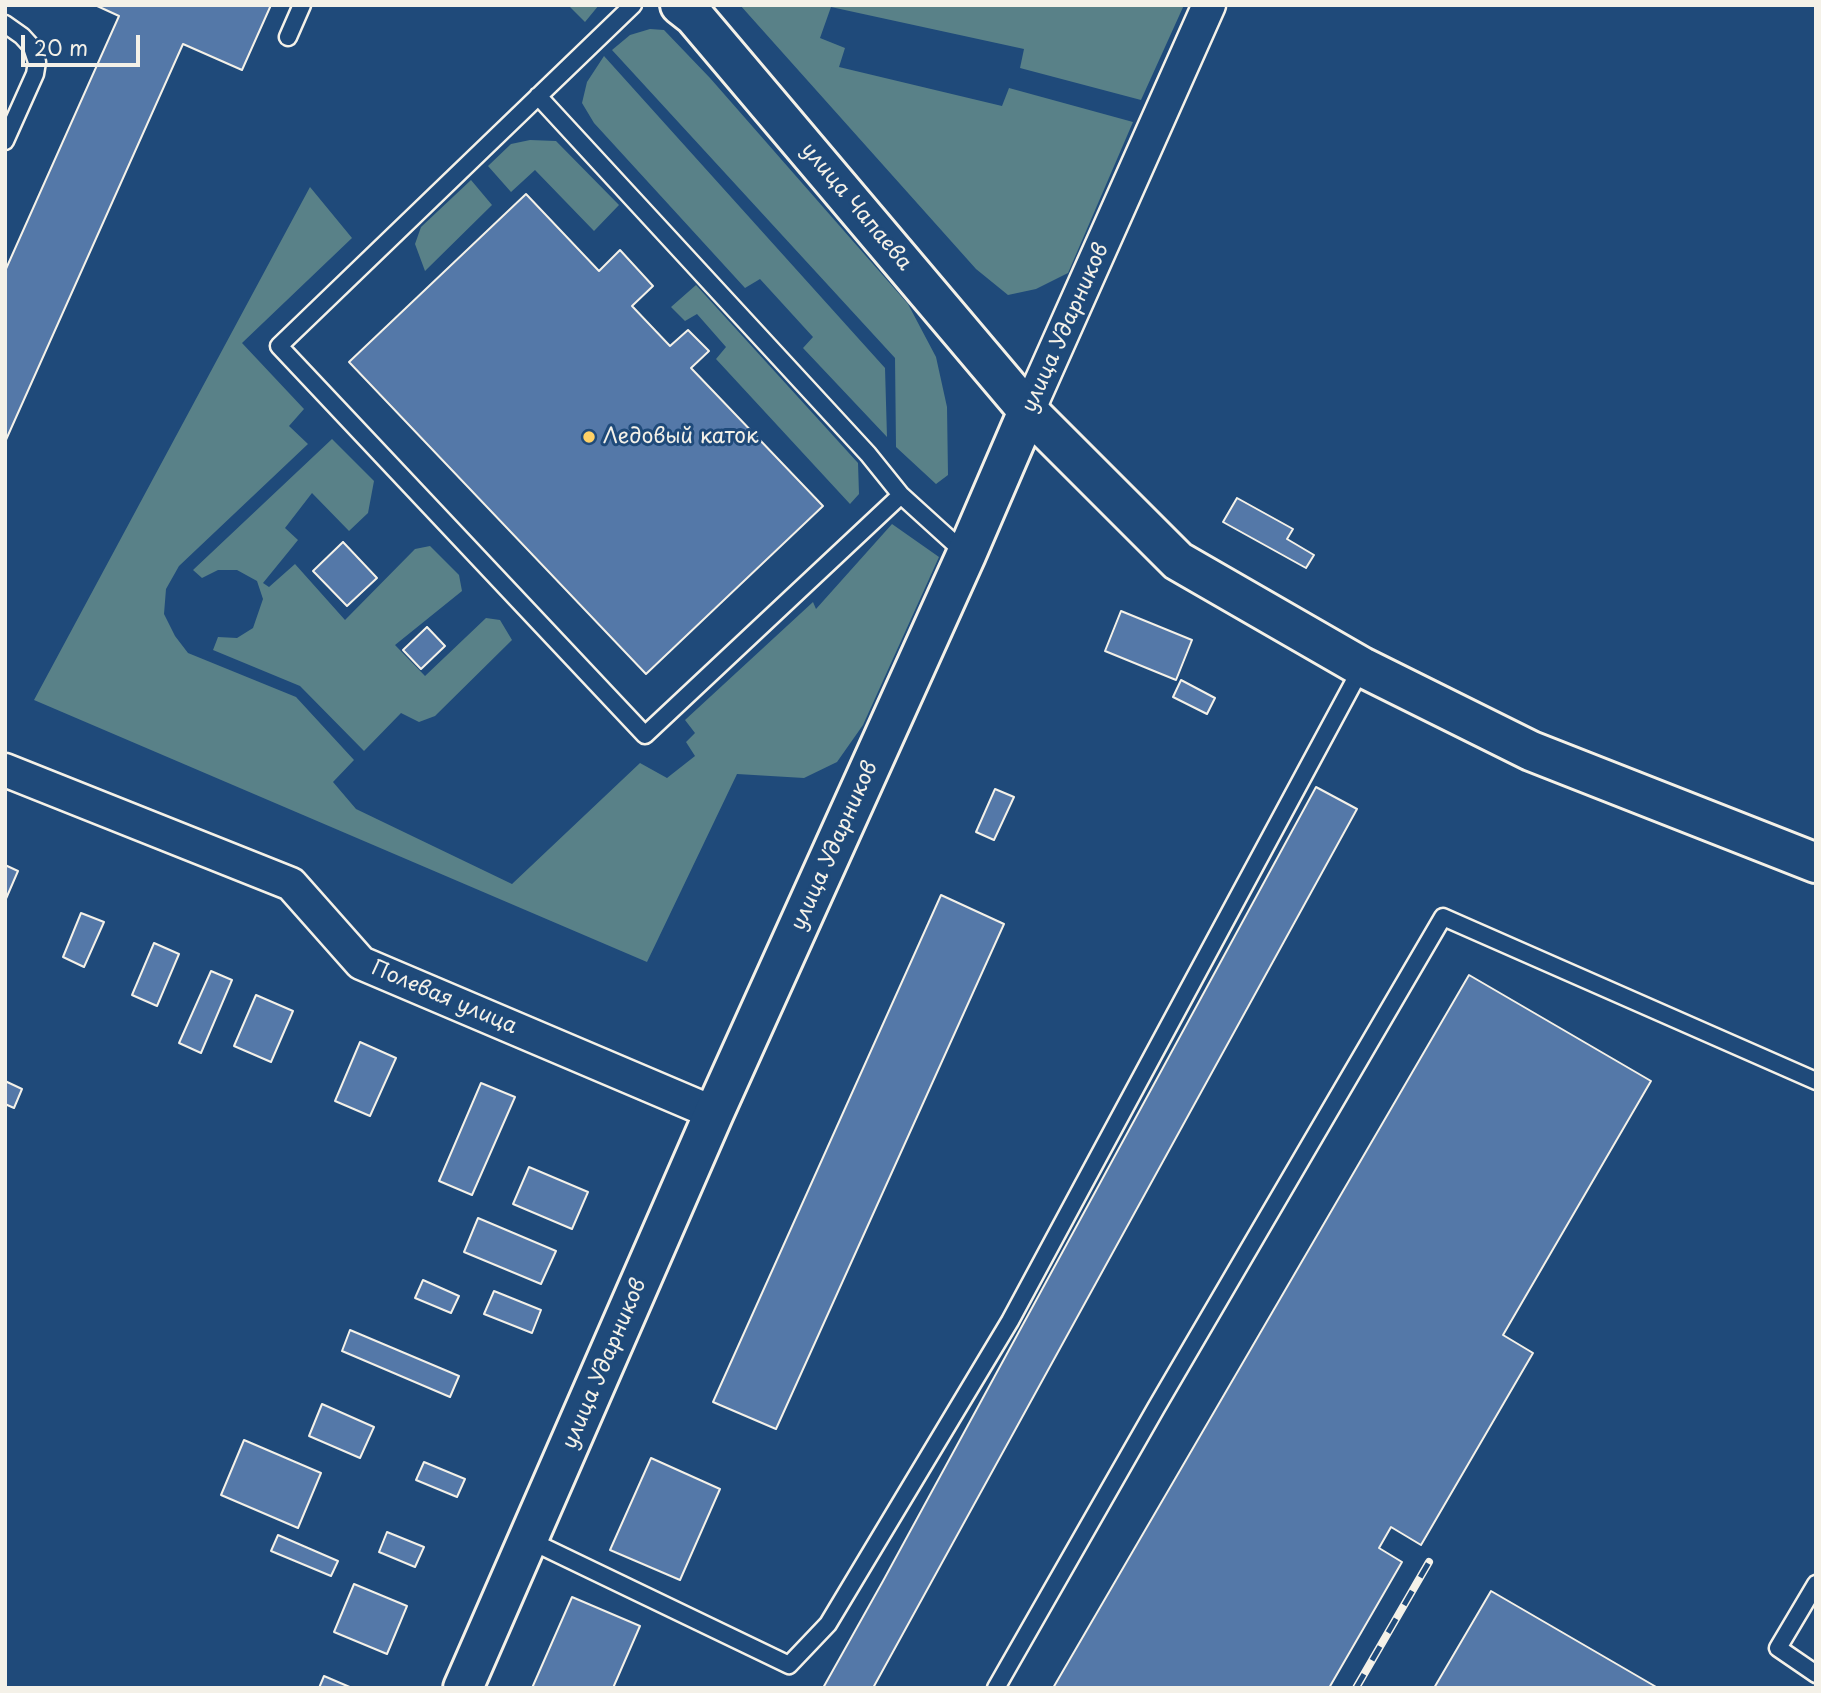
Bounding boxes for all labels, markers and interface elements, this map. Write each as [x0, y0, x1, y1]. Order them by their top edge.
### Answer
scale bar [24, 21, 144, 65]
text: 20 m [34, 31, 88, 63]
street label: улица Чапаева [795, 138, 917, 276]
street label: улица Ударников [1017, 239, 1115, 417]
place label: Ледовый каток [603, 424, 758, 450]
marker: Ледовый каток [581, 429, 597, 445]
street label: улица Ударников [786, 757, 884, 935]
street label: Полевая улица [367, 956, 521, 1040]
street label: улица Ударников [558, 1275, 652, 1453]

